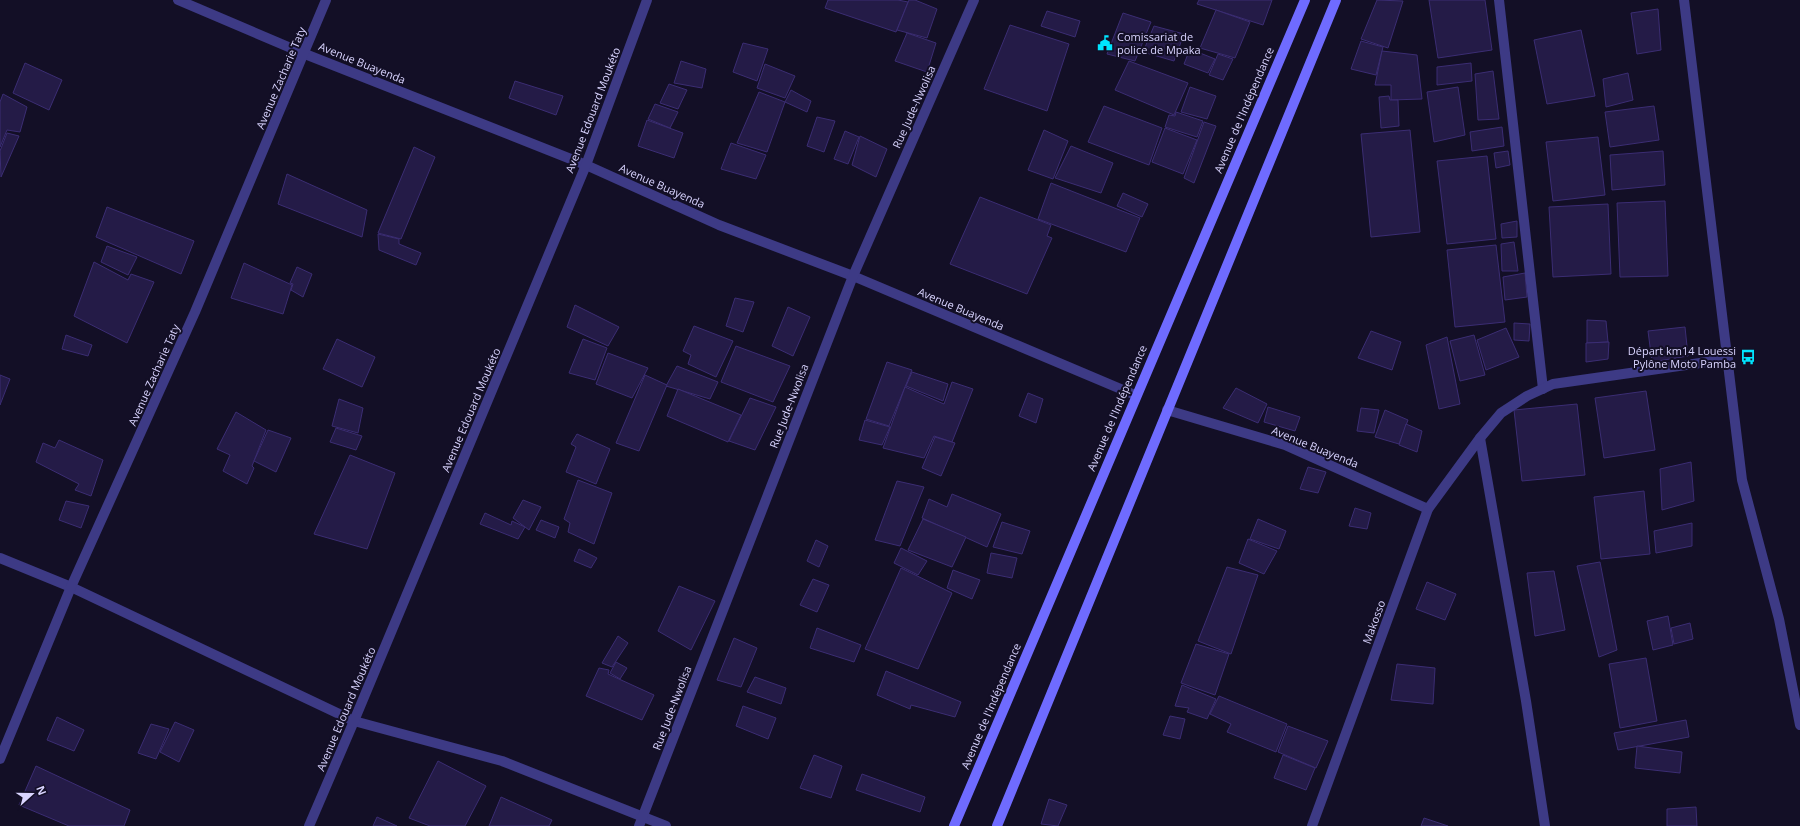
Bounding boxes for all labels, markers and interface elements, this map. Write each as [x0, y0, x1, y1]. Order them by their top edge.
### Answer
street label: Avenue Zacharie Taty [252, 24, 309, 131]
place label: Comissariat de police de Mpaka [1117, 29, 1201, 57]
public building icon: Comissariat de police de Mpaka [1096, 34, 1114, 52]
street label: Avenue Buayenda [317, 38, 408, 87]
street label: Avenue de l'Indépendance [1210, 44, 1277, 175]
street label: Avenue Edouard Moukéto [562, 45, 624, 175]
street label: Rue Jude-Nwolisa [889, 63, 939, 151]
street label: Avenue Buayenda [617, 160, 707, 211]
street label: Avenue Buayenda [916, 284, 1007, 333]
street label: Avenue Zacharie Taty [124, 321, 183, 428]
street label: Avenue de l'Indépendance [1083, 342, 1150, 473]
place label: Départ km14 Louessi Pylône Moto Pamba [1628, 343, 1736, 371]
street label: Avenue Edouard Moukéto [438, 345, 504, 474]
bus stop icon: Départ km14 Louessi Pylône Moto Pamba [1739, 348, 1757, 366]
street label: Rue Jude-Nwolisa [766, 362, 811, 450]
street label: Avenue Buayenda [1270, 422, 1361, 471]
street label: Makosso [1359, 598, 1388, 646]
street label: Avenue de l'Indépendance [957, 640, 1024, 771]
street label: Avenue Edouard Moukéto [313, 644, 379, 773]
street label: Rue Jude-Nwolisa [649, 664, 694, 752]
north arrow [12, 774, 52, 814]
text: N [33, 783, 50, 797]

